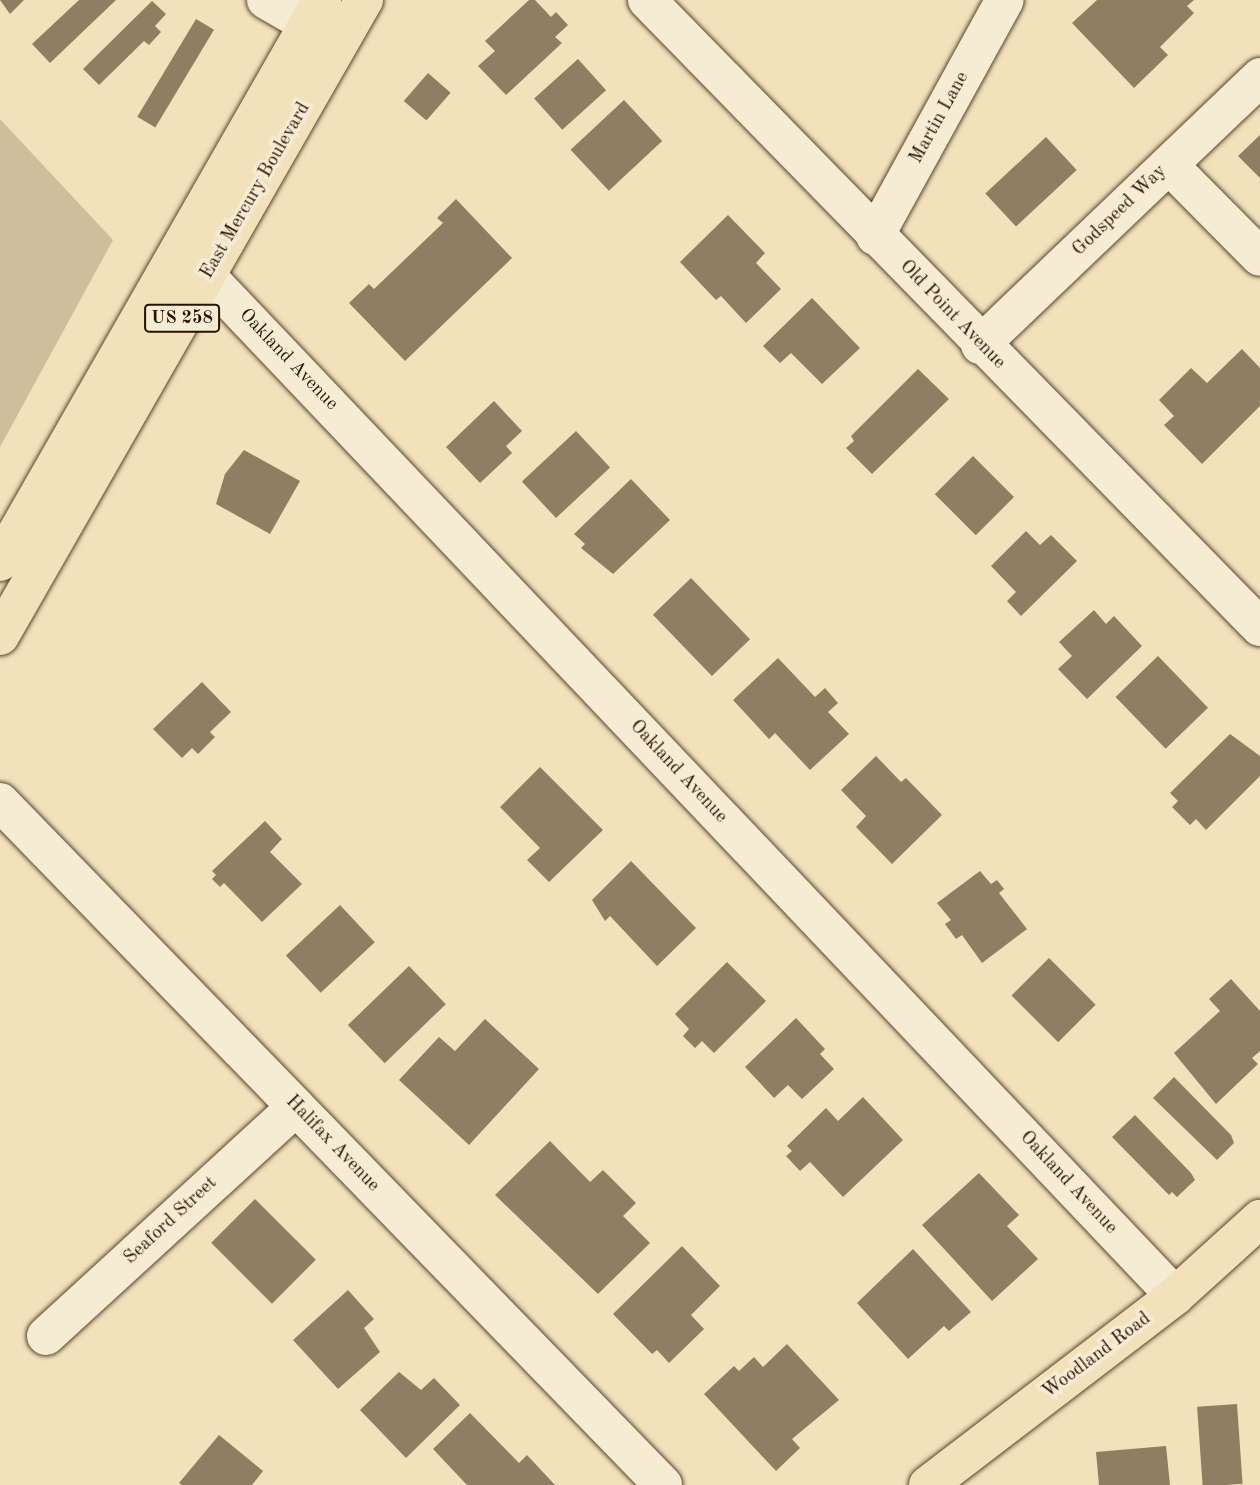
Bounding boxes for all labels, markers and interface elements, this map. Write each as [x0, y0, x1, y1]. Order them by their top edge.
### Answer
street label: Martin Lane [905, 68, 975, 168]
street label: East Mercury Boulevard [196, 99, 316, 283]
street label: Godspeed Way [1068, 161, 1172, 261]
street label: Old Point Avenue [894, 256, 1010, 374]
road number: US 258 [144, 304, 220, 332]
street label: Oakland Avenue [234, 304, 342, 416]
street label: Oakland Avenue [624, 716, 732, 828]
street label: Halifax Avenue [280, 1091, 384, 1197]
street label: Oakland Avenue [1014, 1127, 1122, 1239]
street label: Seaford Street [120, 1172, 222, 1270]
street label: Woodland Road [1038, 1308, 1156, 1404]

